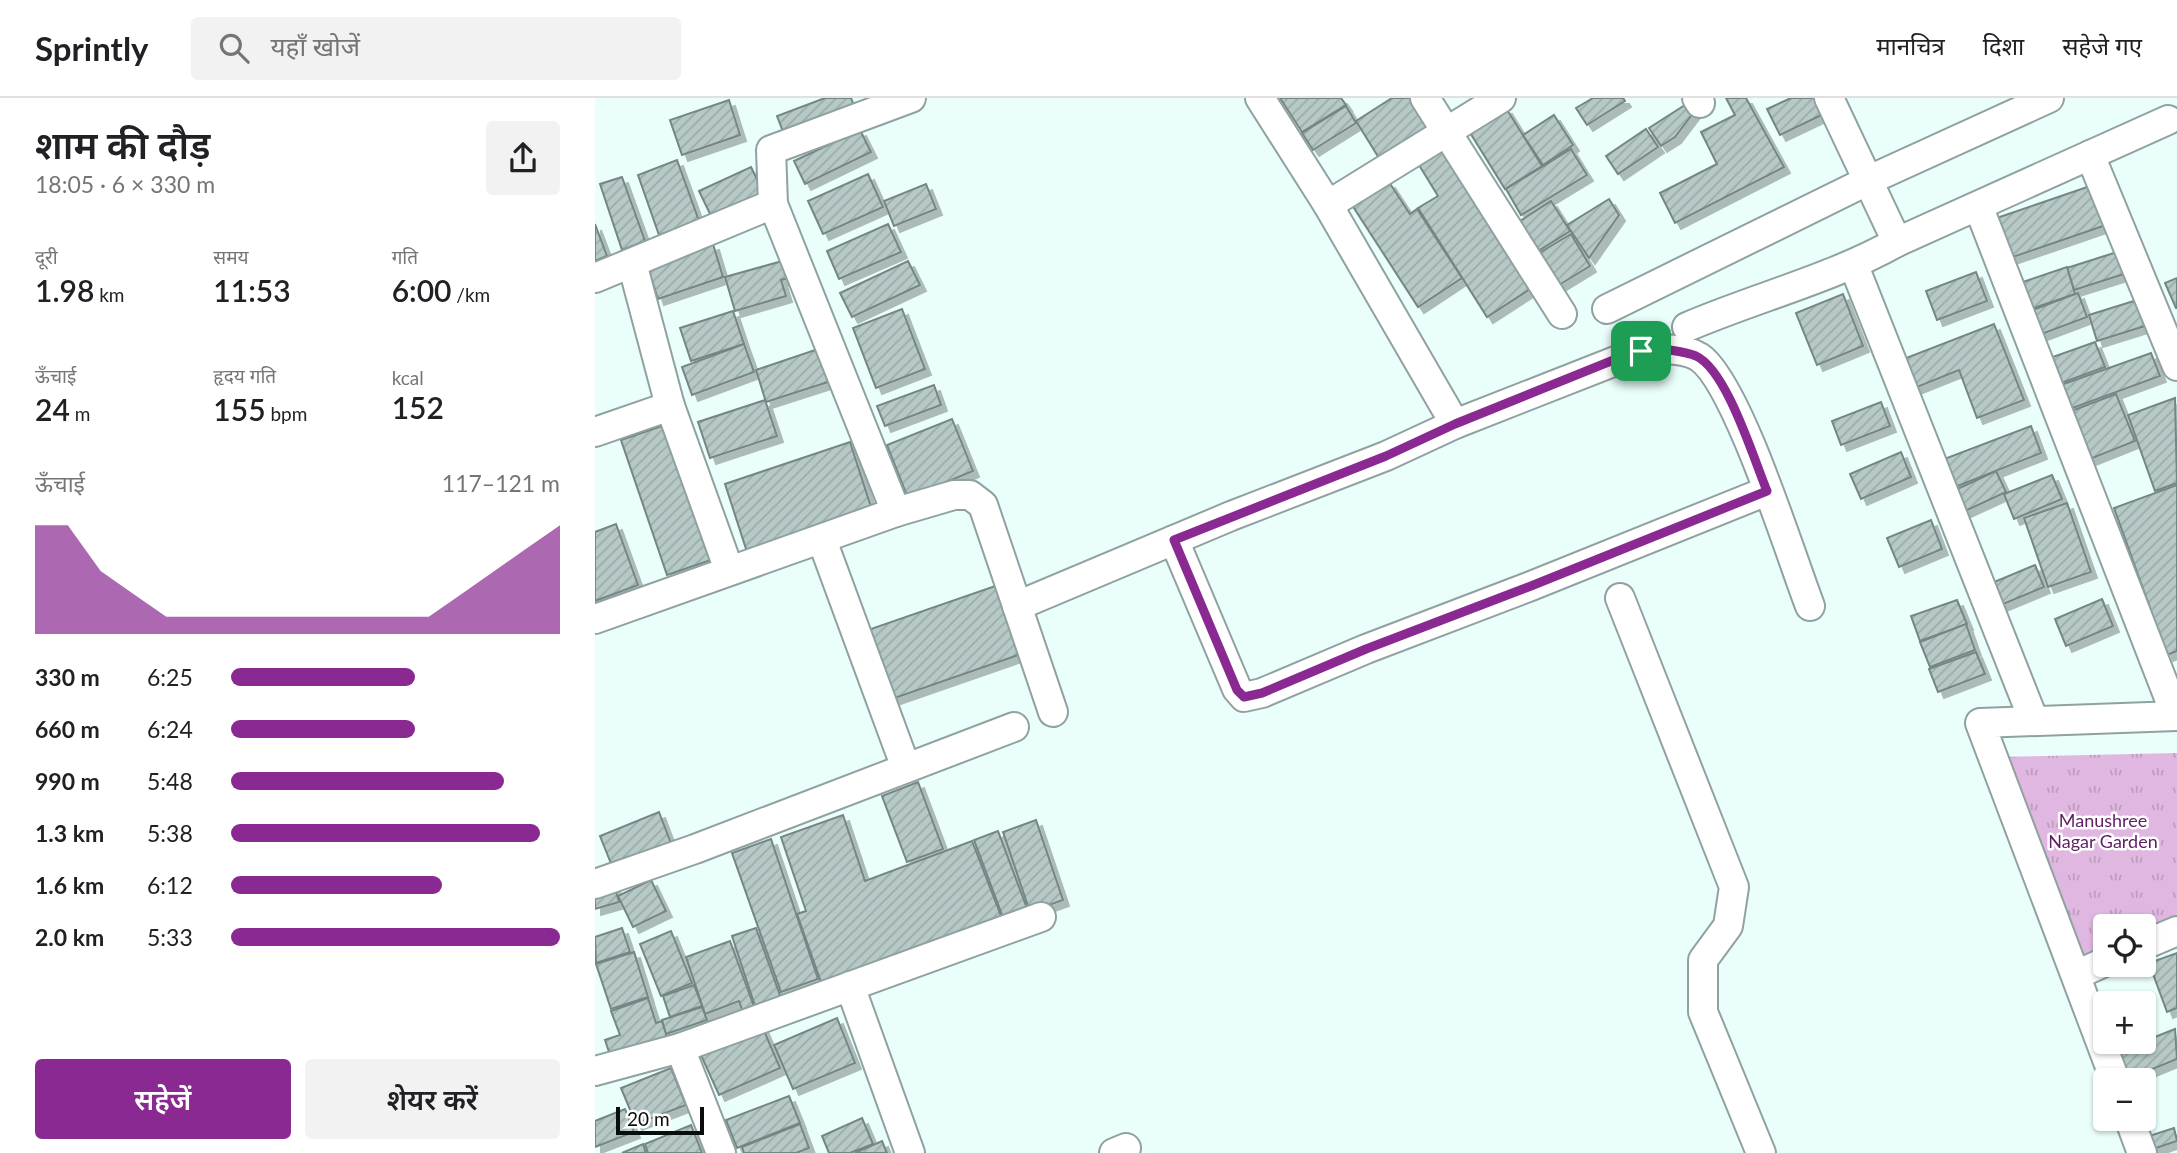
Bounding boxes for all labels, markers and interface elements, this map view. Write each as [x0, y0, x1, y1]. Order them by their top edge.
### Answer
search box [191, 17, 681, 80]
text: Sprintly [35, 28, 149, 68]
icon: search [215, 29, 253, 67]
text: यहाँ खोजें [271, 30, 360, 62]
text: मानचित्र [1876, 31, 1945, 60]
text: दिशा [1983, 31, 2024, 60]
text: सहेजे गए [2062, 31, 2142, 60]
text: शाम की दौड़ [35, 121, 210, 167]
button: share [486, 121, 560, 195]
text: 18:05 · 6 × 330 m [35, 170, 215, 198]
text: दूरी [35, 245, 58, 268]
text: समय [213, 245, 249, 268]
text: गति [392, 245, 418, 268]
text: 1.98 [35, 272, 94, 308]
text: 11:53 [213, 272, 291, 308]
text: 6:00 [392, 272, 451, 308]
text: km [94, 283, 124, 306]
text: /km [451, 283, 490, 306]
pin [1611, 321, 1671, 381]
icon: arrive [1622, 332, 1660, 370]
text: ऊँचाई [35, 364, 76, 387]
text: हृदय गति [213, 364, 276, 387]
text: kcal [392, 366, 424, 389]
text: 152 [392, 389, 444, 425]
text: 24 [35, 391, 70, 427]
text: 155 [213, 391, 266, 427]
text: m [70, 402, 90, 425]
text: bpm [266, 402, 307, 425]
text: ऊँचाई [35, 469, 85, 497]
text: 117–121 m [442, 469, 560, 497]
text: 330 m [35, 663, 100, 691]
text: 6:25 [147, 663, 193, 691]
text: 660 m [35, 715, 100, 743]
text: 6:24 [147, 715, 193, 743]
text: 990 m [35, 767, 100, 795]
text: 5:48 [147, 767, 193, 795]
park label: Manushree Nagar Garden [2048, 809, 2158, 852]
text: 1.3 km [35, 819, 104, 847]
text: 5:38 [147, 819, 193, 847]
text: 1.6 km [35, 871, 104, 899]
text: 6:12 [147, 871, 193, 899]
map controls [2093, 914, 2156, 1131]
button: locate [2093, 914, 2156, 977]
text: 2.0 km [35, 923, 104, 951]
text: 5:33 [147, 923, 193, 951]
button: + [2093, 991, 2156, 1054]
button: सहेजें [35, 1059, 291, 1139]
button: शेयर करें [305, 1059, 560, 1139]
button: − [2093, 1068, 2156, 1131]
scale bar [616, 1104, 703, 1136]
text: 20 m [627, 1107, 670, 1130]

